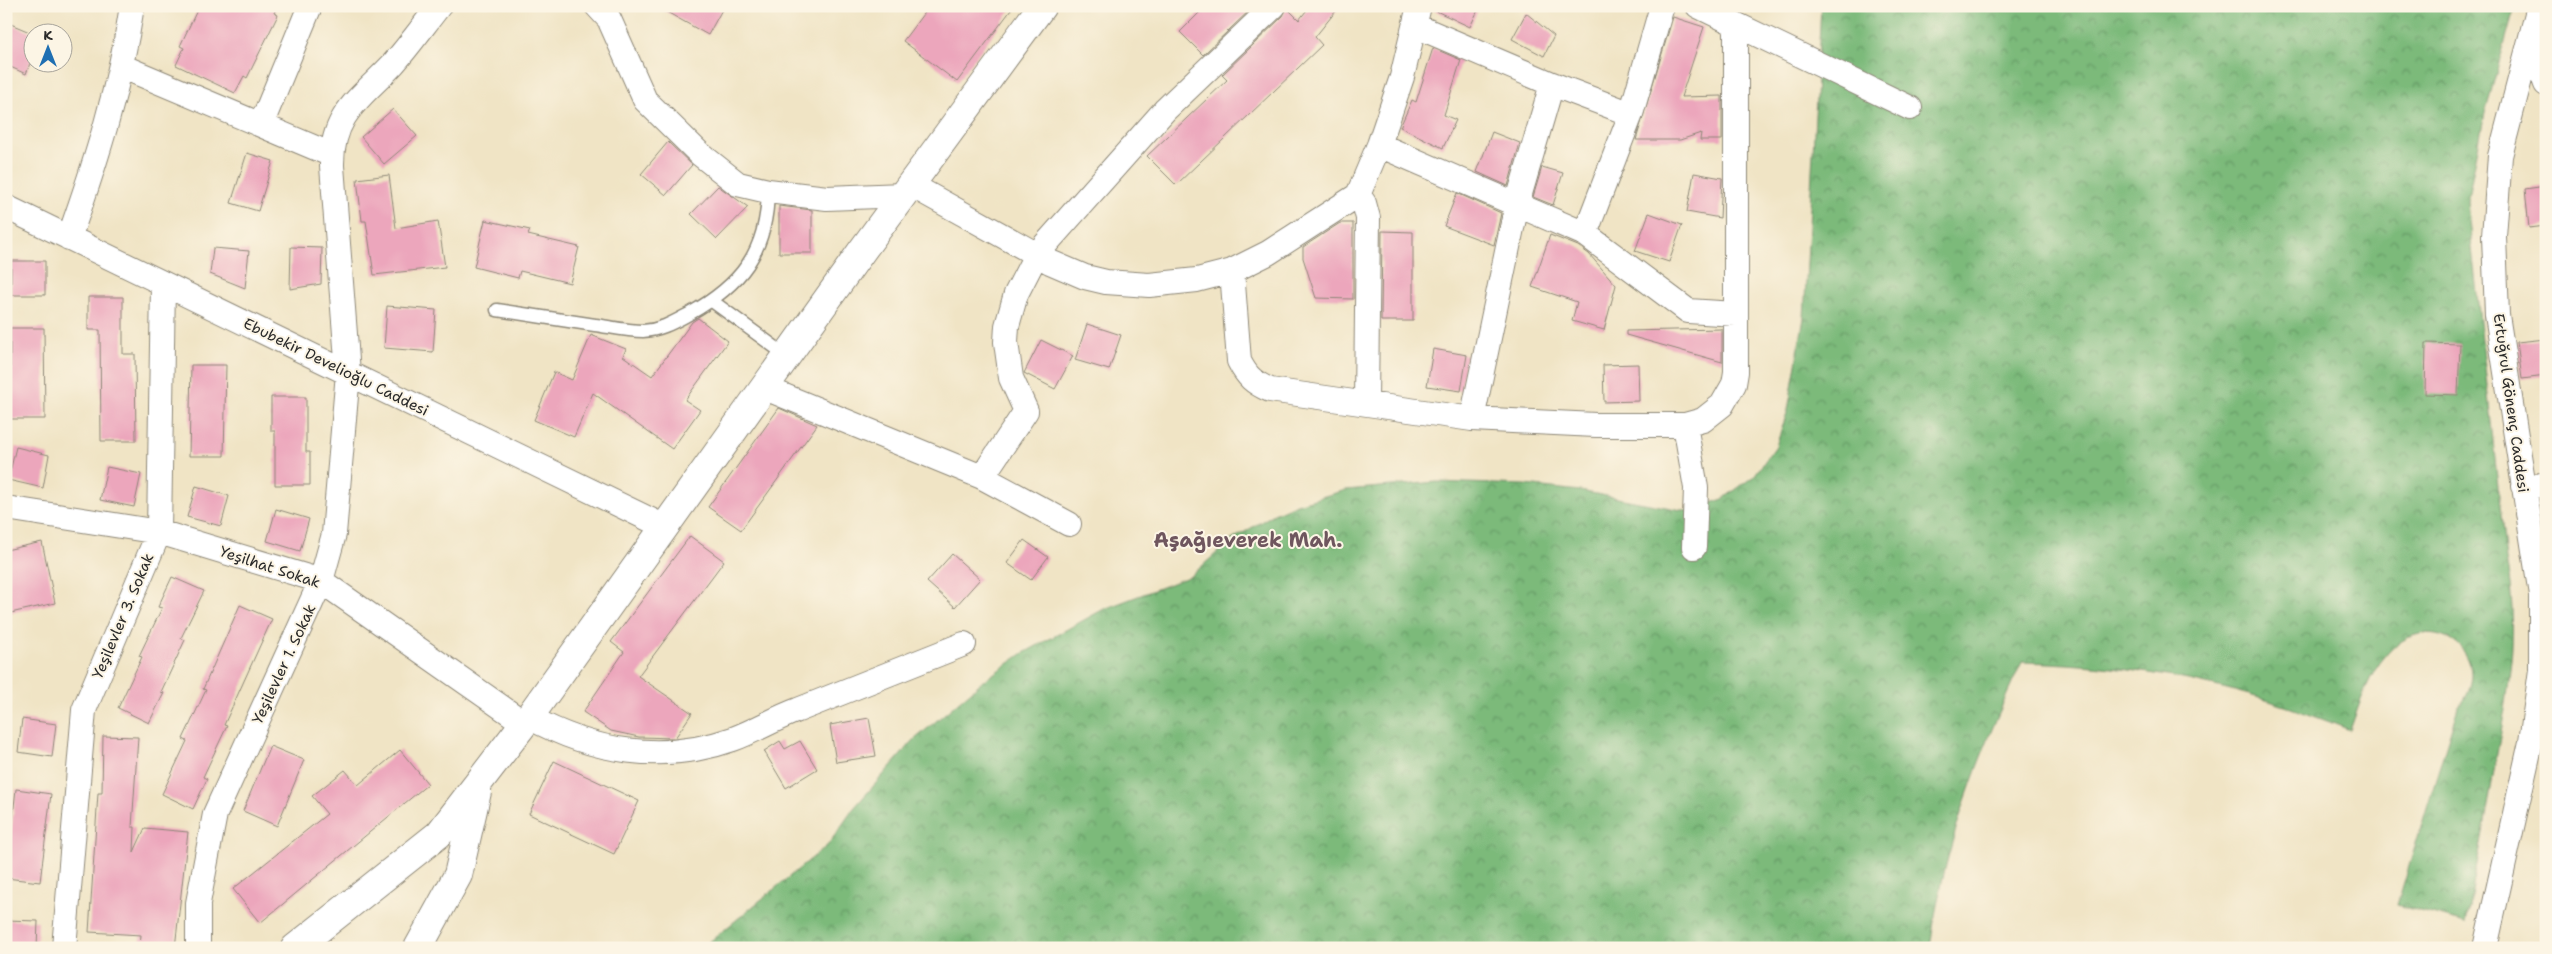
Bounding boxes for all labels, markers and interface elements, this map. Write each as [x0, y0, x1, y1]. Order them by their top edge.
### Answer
north arrow [22, 22, 72, 72]
text: K [43, 26, 53, 44]
street label: Ertuğrul Gönenç Caddesi [2489, 312, 2533, 494]
street label: Ebubekir Develioğlu Caddesi [240, 313, 432, 421]
district label: Aşağıeverek Mah. [1153, 527, 1343, 553]
street label: Yeşilhat Sokak [217, 541, 323, 593]
street label: Yeşilevler 3. Sokak [88, 550, 158, 682]
street label: Yeşilevler 1. Sokak [247, 601, 321, 727]

